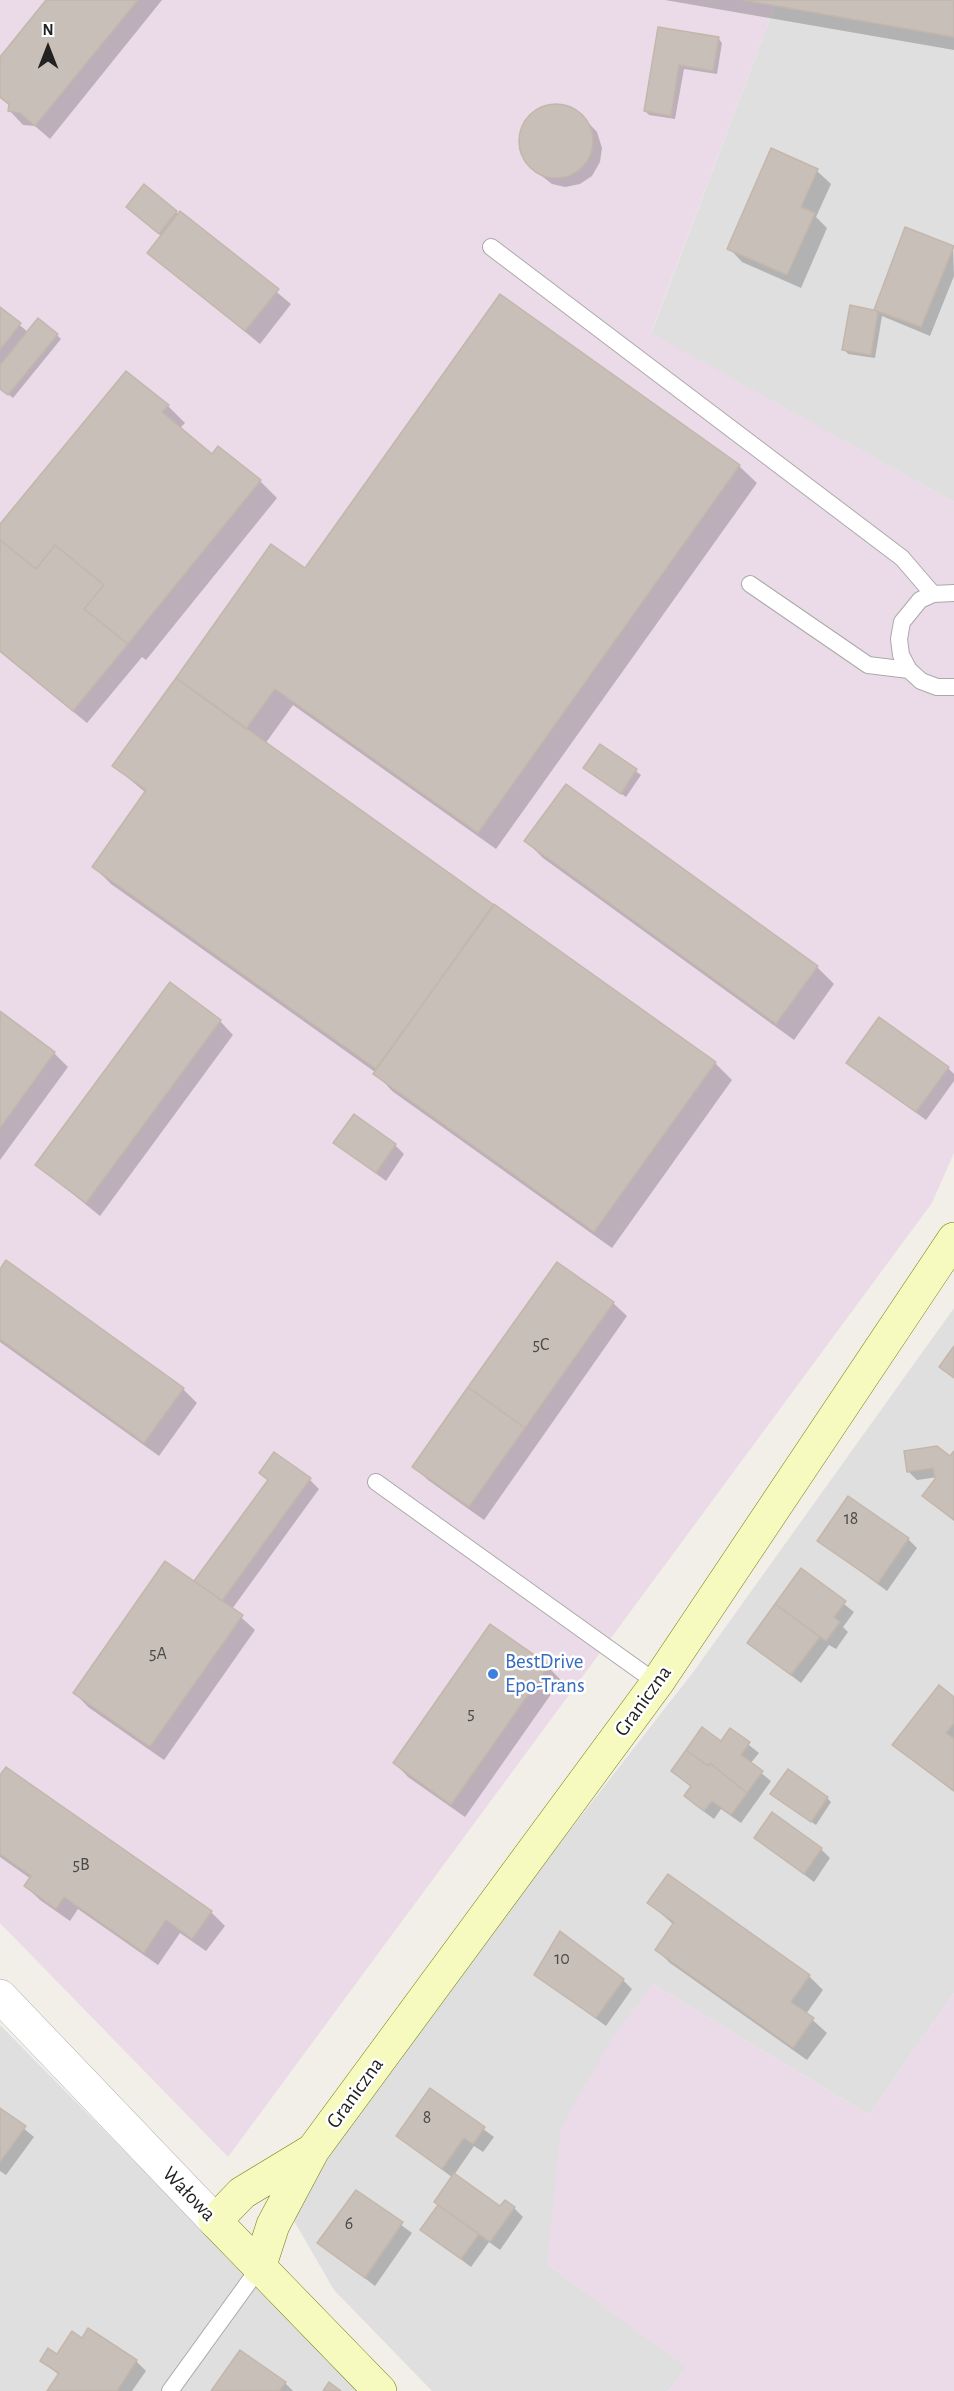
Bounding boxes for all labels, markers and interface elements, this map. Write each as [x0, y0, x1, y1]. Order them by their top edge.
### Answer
north arrow [18, 18, 78, 78]
text: N [42, 22, 54, 38]
house number: 5C [533, 1334, 549, 1356]
house number: 18 [844, 1508, 858, 1530]
house number: 5A [149, 1643, 167, 1665]
place label: BestDrive Epo-Trans [505, 1649, 585, 1699]
street label: Graniczna [609, 1661, 677, 1741]
marker: BestDrive Epo-Trans [486, 1667, 500, 1681]
house number: 5 [467, 1703, 475, 1725]
house number: 5B [72, 1854, 90, 1876]
house number: 10 [554, 1948, 570, 1970]
street label: Graniczna [321, 2053, 389, 2133]
house number: 8 [423, 2107, 431, 2129]
street label: Wałowa [157, 2161, 221, 2227]
house number: 6 [345, 2213, 353, 2235]

